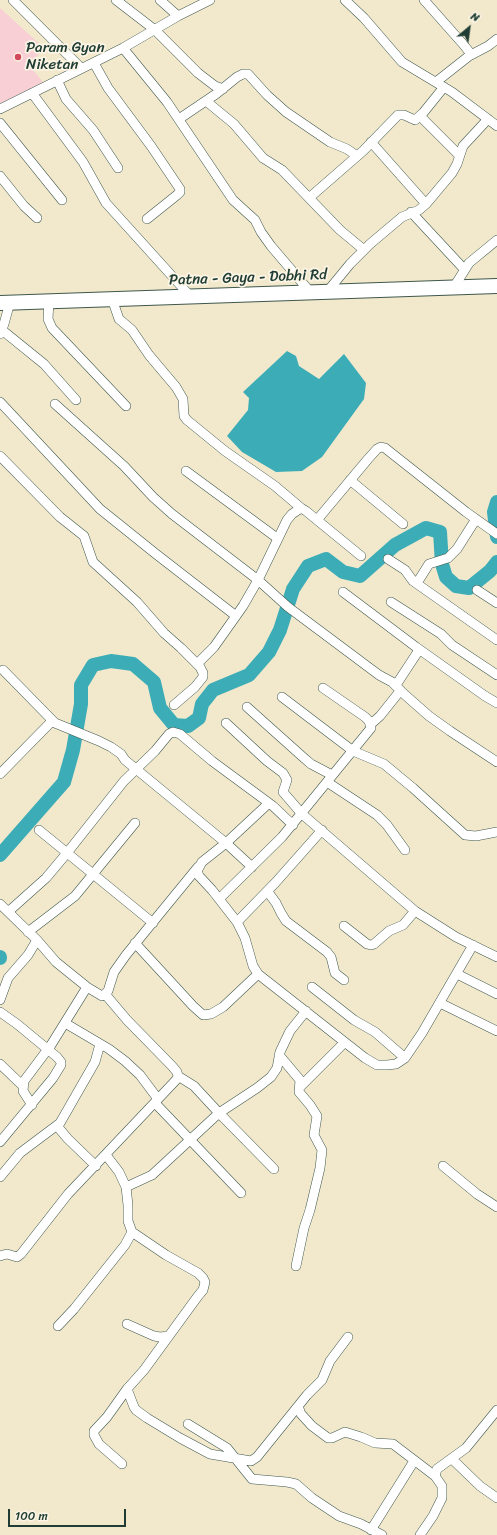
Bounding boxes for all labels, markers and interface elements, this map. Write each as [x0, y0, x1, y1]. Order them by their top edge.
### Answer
text: N [467, 7, 483, 27]
north arrow [449, 8, 489, 48]
place label: Param Gyan Niketan [26, 39, 104, 74]
marker: Param Gyan Niketan [13, 52, 23, 62]
street label: Patna - Gaya - Dobhi Rd [169, 266, 327, 290]
scale bar [10, 1501, 128, 1527]
text: 100 m [15, 1505, 48, 1527]

